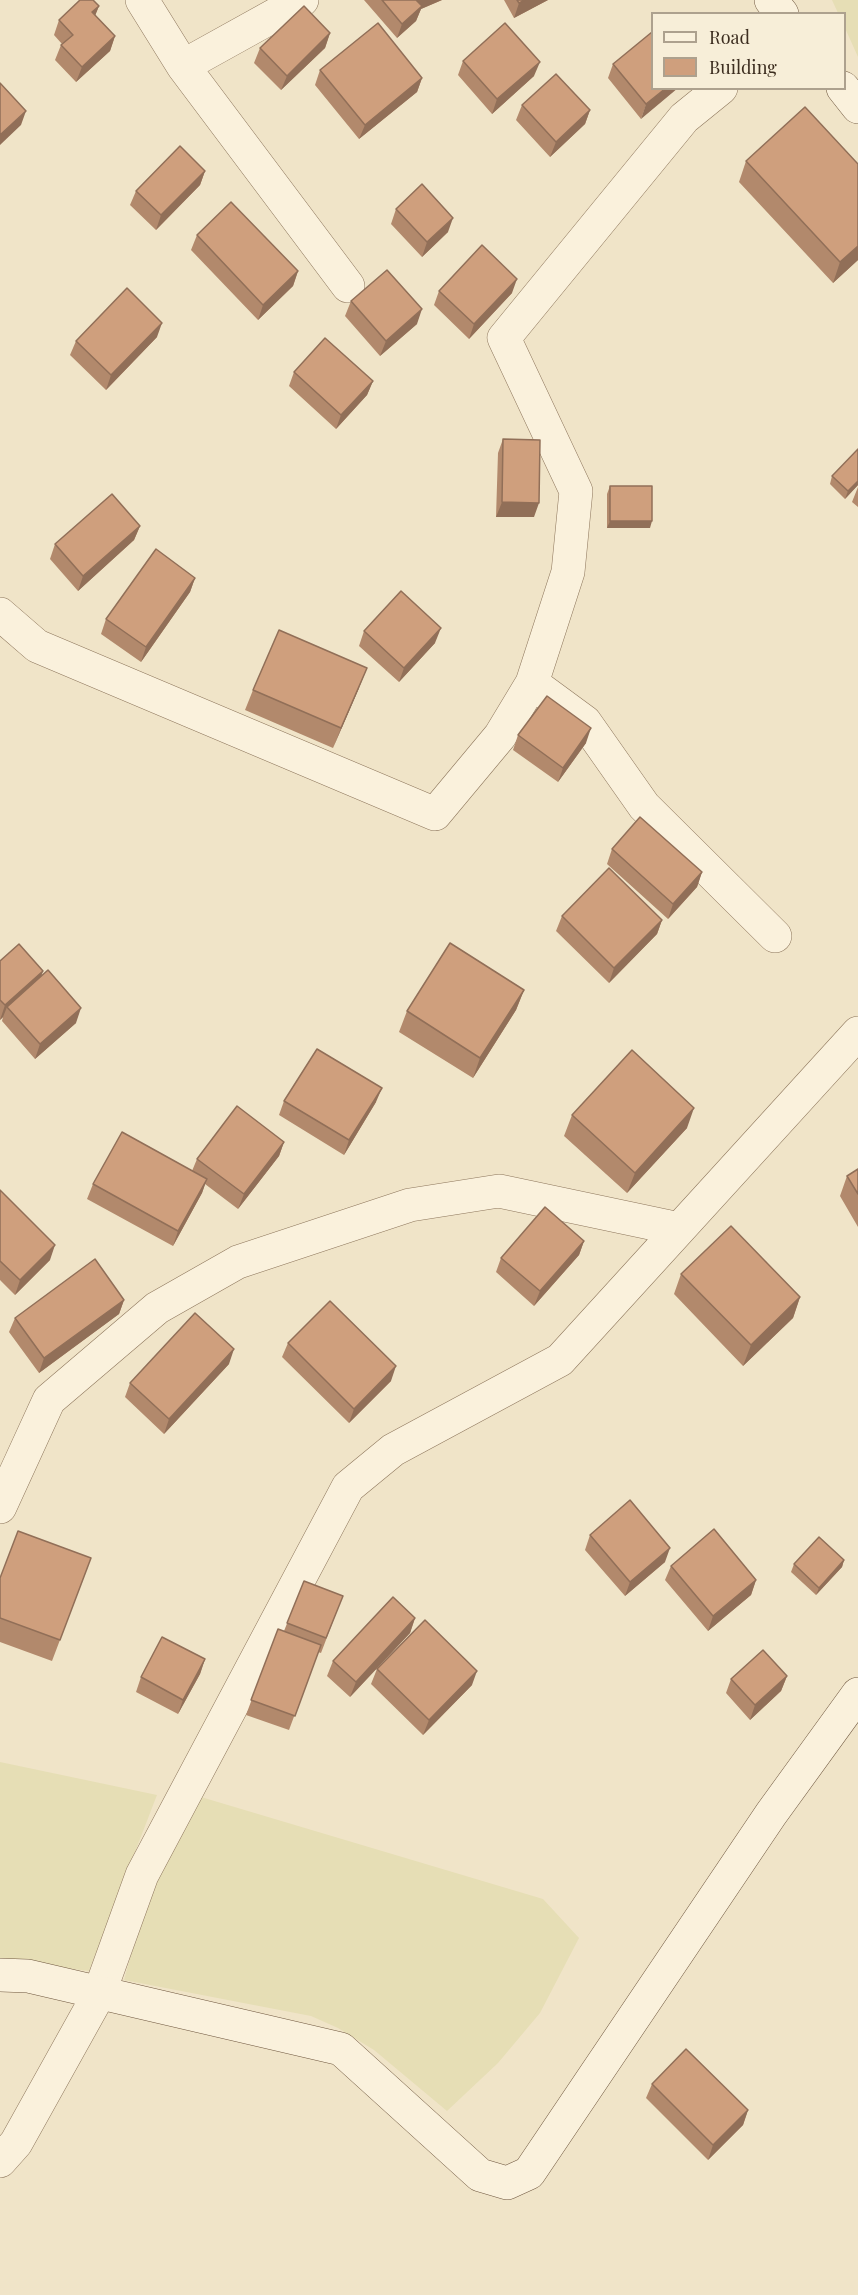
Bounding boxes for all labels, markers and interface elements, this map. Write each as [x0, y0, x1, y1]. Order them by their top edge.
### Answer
legend [651, 12, 846, 90]
text: Road [709, 25, 750, 49]
text: Building [709, 55, 777, 79]

